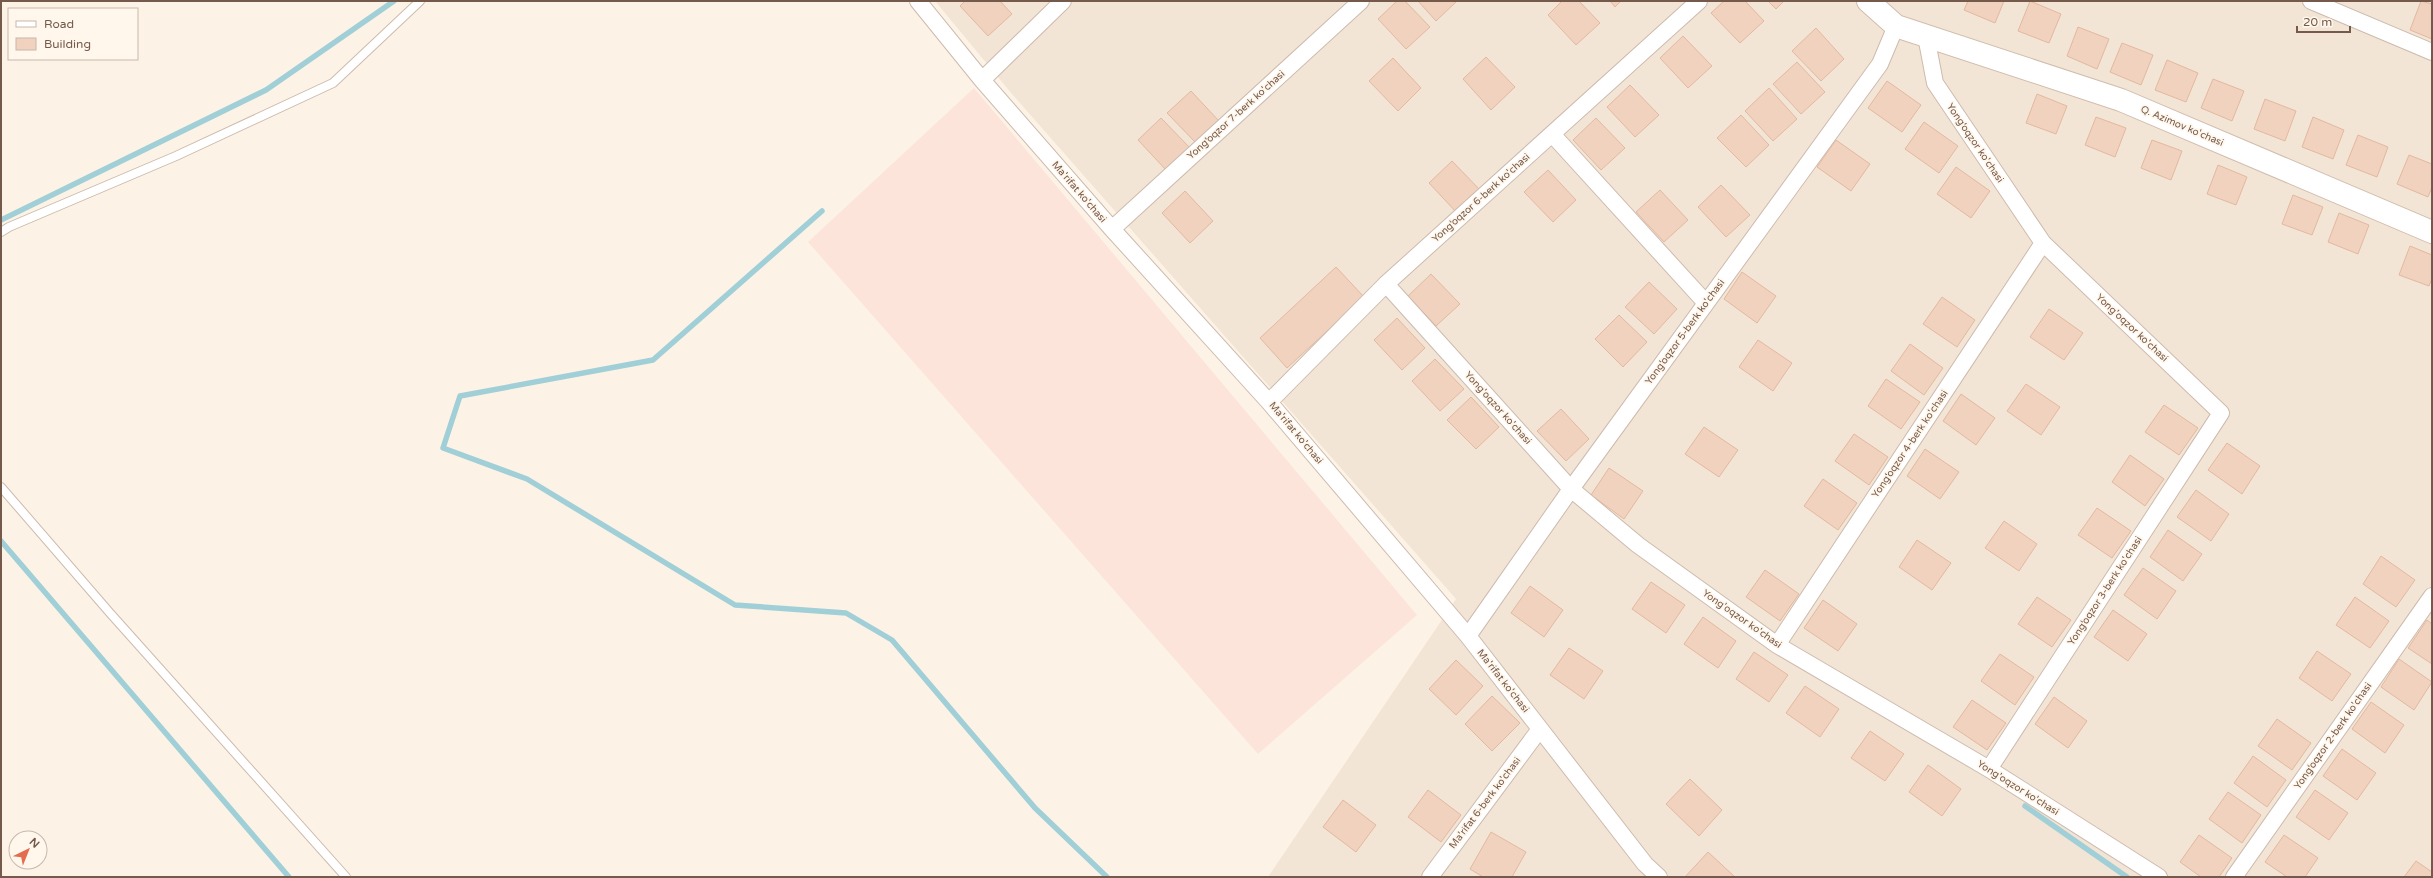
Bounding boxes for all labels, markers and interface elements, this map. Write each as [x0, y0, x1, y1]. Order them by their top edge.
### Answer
legend [8, 8, 138, 60]
scale bar [2297, 8, 2350, 34]
text: 20 m [2303, 15, 2332, 29]
text: Road [44, 17, 74, 31]
text: Building [44, 37, 91, 51]
street label: Yong‘oqzor 7-berk ko'chasi [1185, 68, 1287, 162]
street label: Yong‘oqzor ko'chasi [1944, 101, 2006, 185]
street label: Q. Azimov ko'chasi [2139, 103, 2225, 149]
street label: Yong‘oqzor 6-berk ko'chasi [1430, 151, 1532, 245]
street label: Ma'rifat ko'chasi [1049, 159, 1109, 225]
street label: Yong‘oqzor 5-berk ko'chasi [1643, 277, 1727, 387]
street label: Yong'oqzor ko'chasi [2094, 292, 2170, 364]
street label: Yong'oqzor ko'chasi [1462, 369, 1534, 447]
street label: Yong‘oqzor 4-berk ko'chasi [1869, 388, 1951, 500]
street label: Ma'rifat ko'chasi [1267, 400, 1325, 466]
street label: Yong‘oqzor 3-berk ko'chasi [2065, 534, 2145, 648]
street label: Yong'oqzor ko'chasi [1700, 587, 1784, 651]
street label: Ma'rifat ko'chasi [1474, 647, 1532, 715]
street label: Yong‘oqzor 2-berk ko'chasi [2292, 680, 2374, 792]
street label: Ma’rifat 6-berk ko'chasi [1447, 755, 1523, 851]
street label: Yong'oqzor ko'chasi [1975, 758, 2061, 818]
north arrow [8, 830, 48, 870]
text: N [27, 835, 42, 851]

